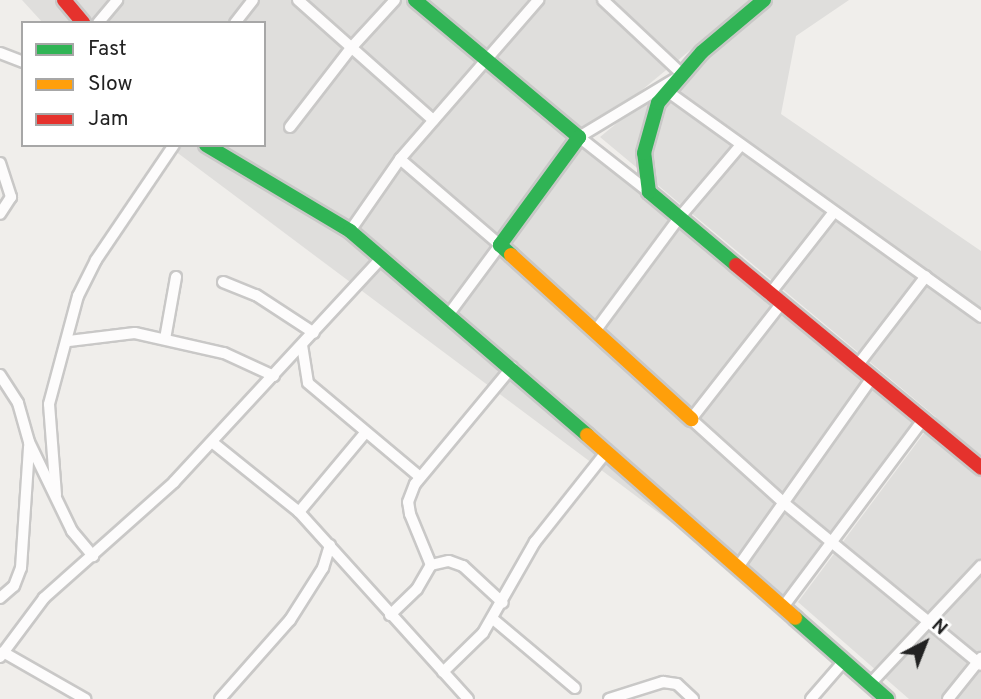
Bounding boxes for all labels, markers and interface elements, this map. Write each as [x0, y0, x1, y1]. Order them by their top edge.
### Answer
legend [21, 21, 266, 147]
text: Fast [88, 36, 127, 63]
text: Slow [88, 71, 133, 98]
text: Jam [88, 106, 129, 133]
north arrow [890, 608, 960, 678]
text: N [926, 614, 952, 641]

